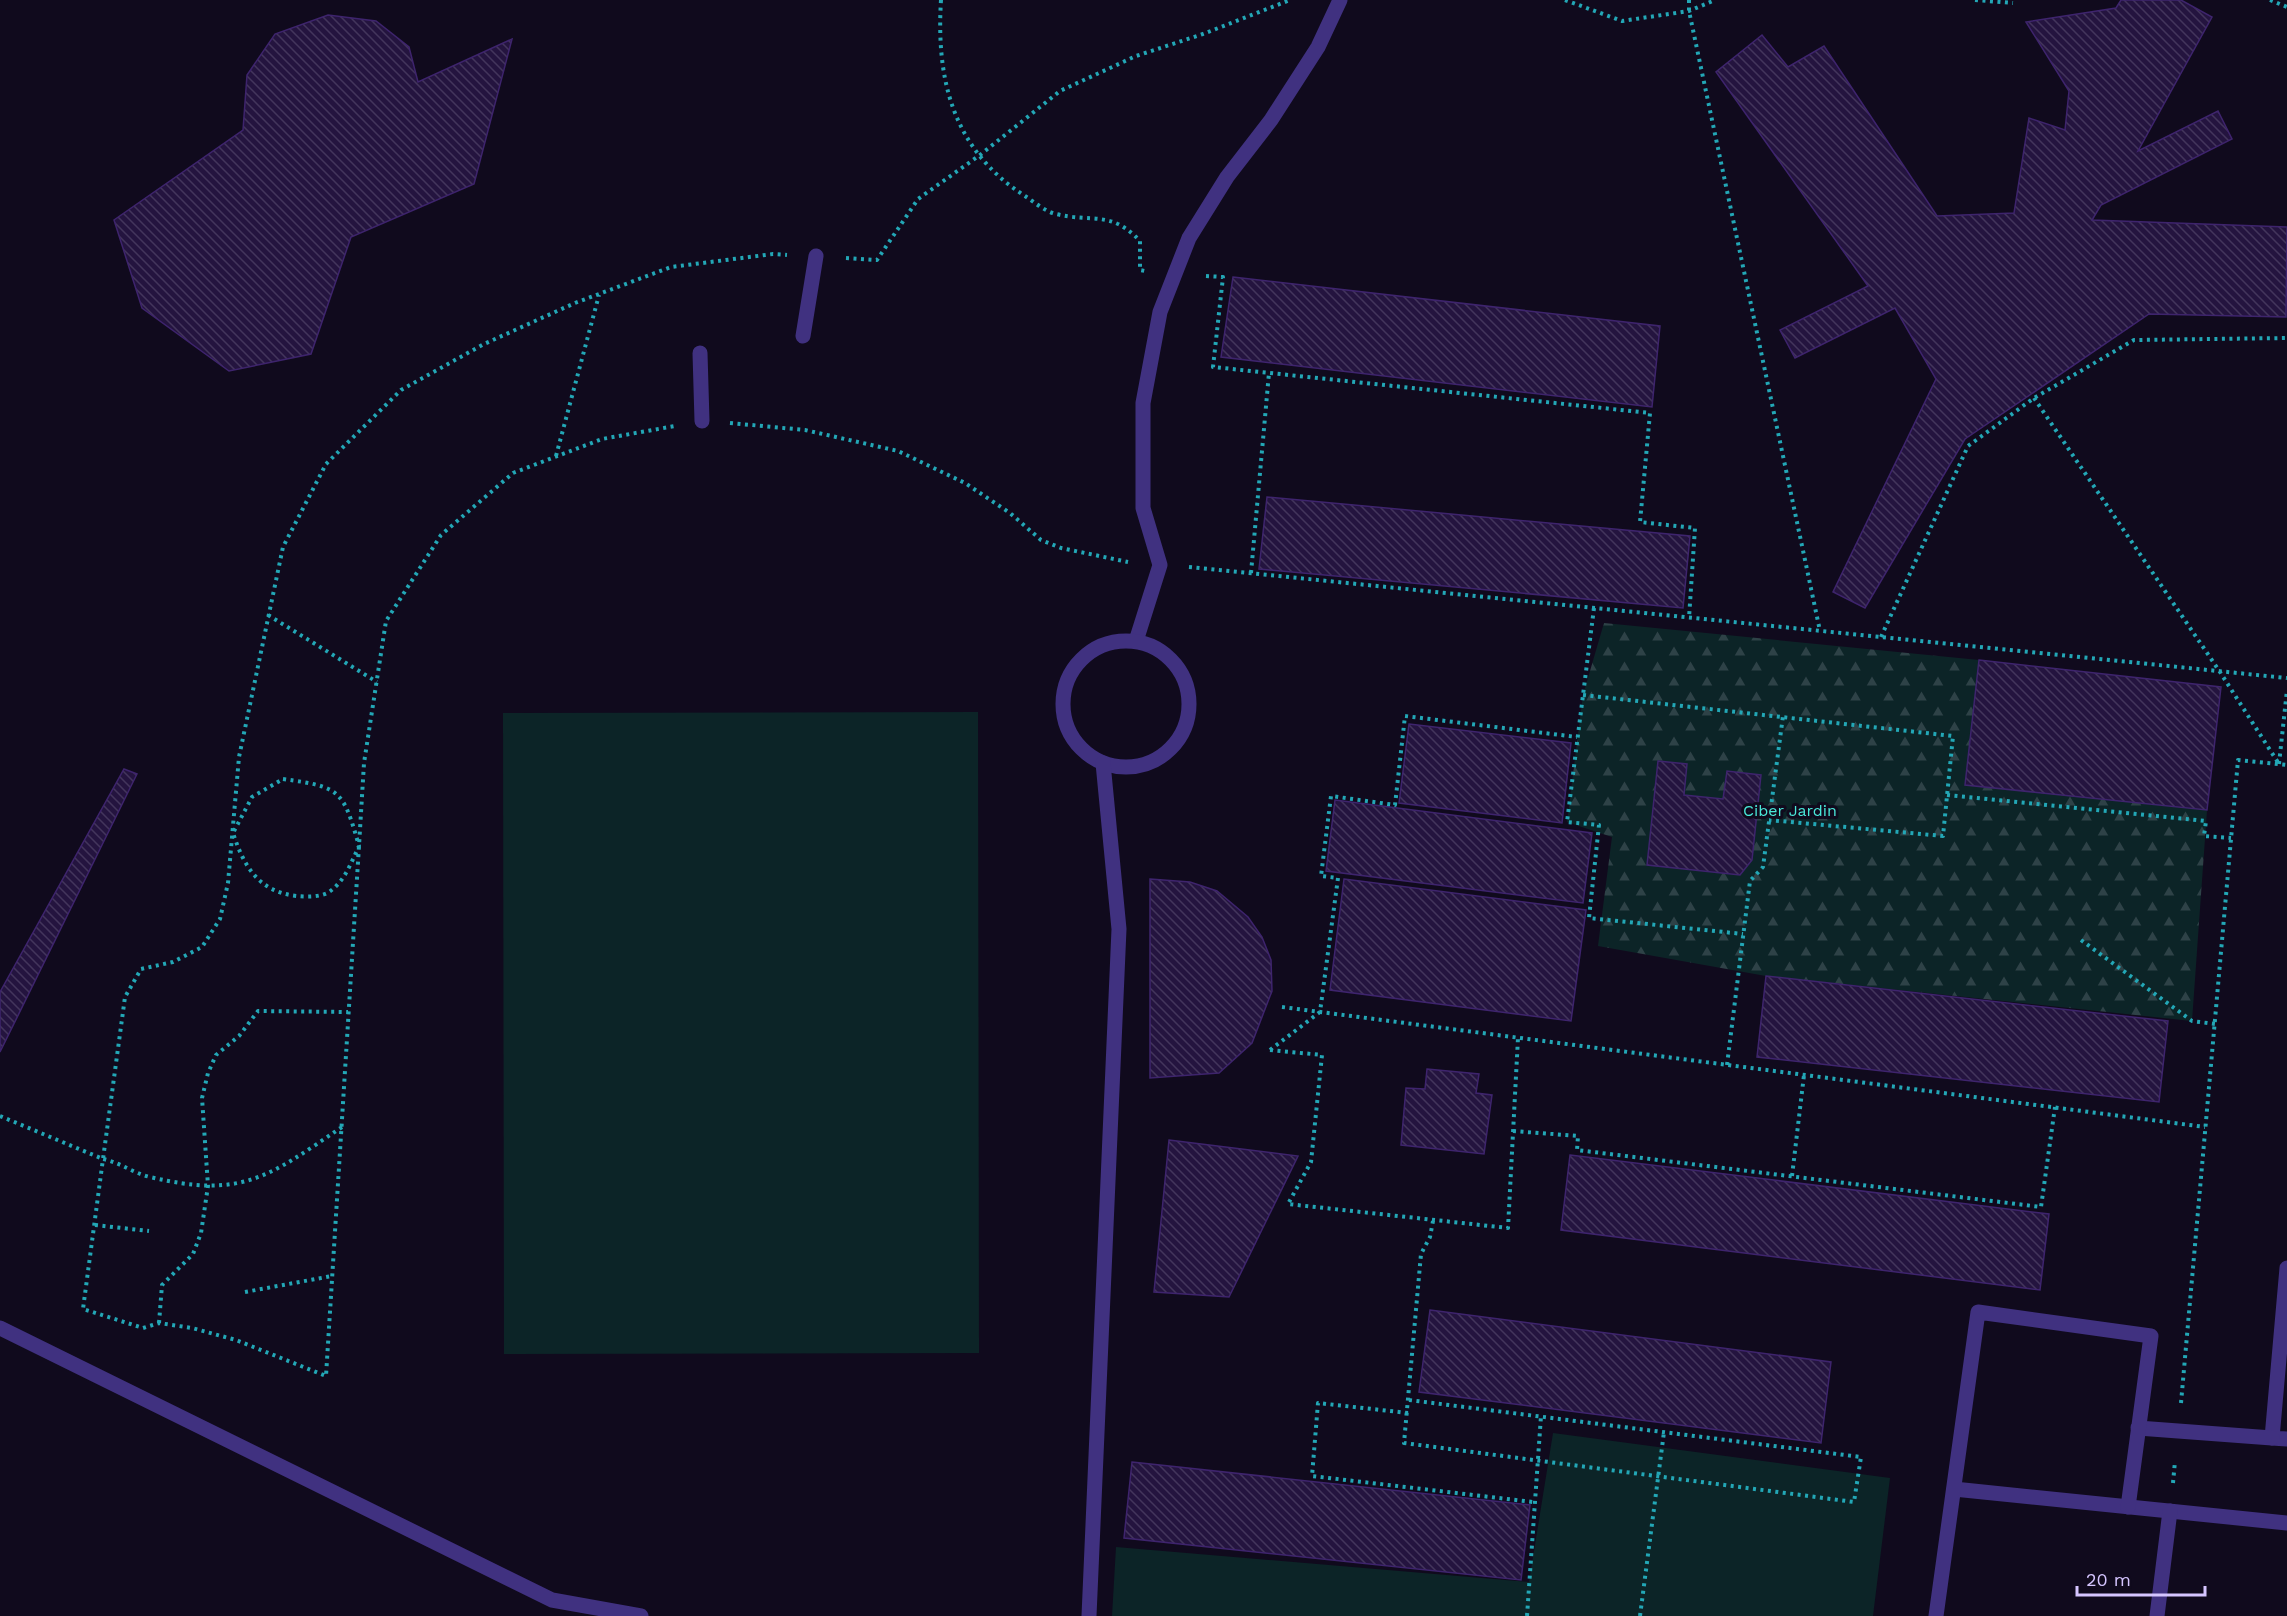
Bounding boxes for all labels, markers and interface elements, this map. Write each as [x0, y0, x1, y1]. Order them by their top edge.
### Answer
park label: Ciber Jardin [1743, 801, 1837, 820]
scale bar [2077, 1559, 2204, 1597]
text: 20 m [2086, 1569, 2131, 1590]

